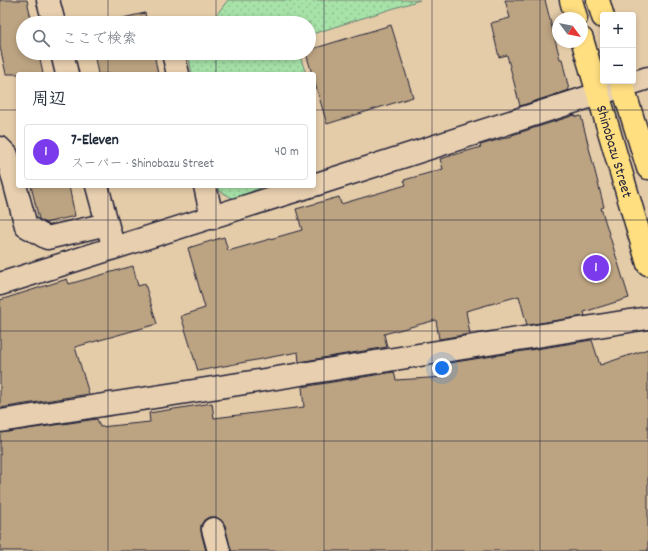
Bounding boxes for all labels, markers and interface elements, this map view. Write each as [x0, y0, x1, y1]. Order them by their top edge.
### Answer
north arrow [552, 12, 588, 48]
map controls [600, 12, 636, 84]
button: + [600, 12, 636, 48]
search box [16, 16, 316, 60]
icon: search [30, 27, 52, 49]
text: ここで検索 [62, 29, 137, 51]
button: − [600, 48, 636, 84]
text: 周辺 [32, 89, 66, 113]
street label: Shinobazu Street [589, 103, 637, 201]
text: 7-Eleven [71, 130, 119, 152]
text: 1 [45, 143, 47, 162]
text: 40 m [275, 143, 299, 162]
text: スーパー · Shinobazu Street [71, 155, 214, 174]
pin: 1 [583, 253, 609, 283]
your location [432, 358, 452, 378]

